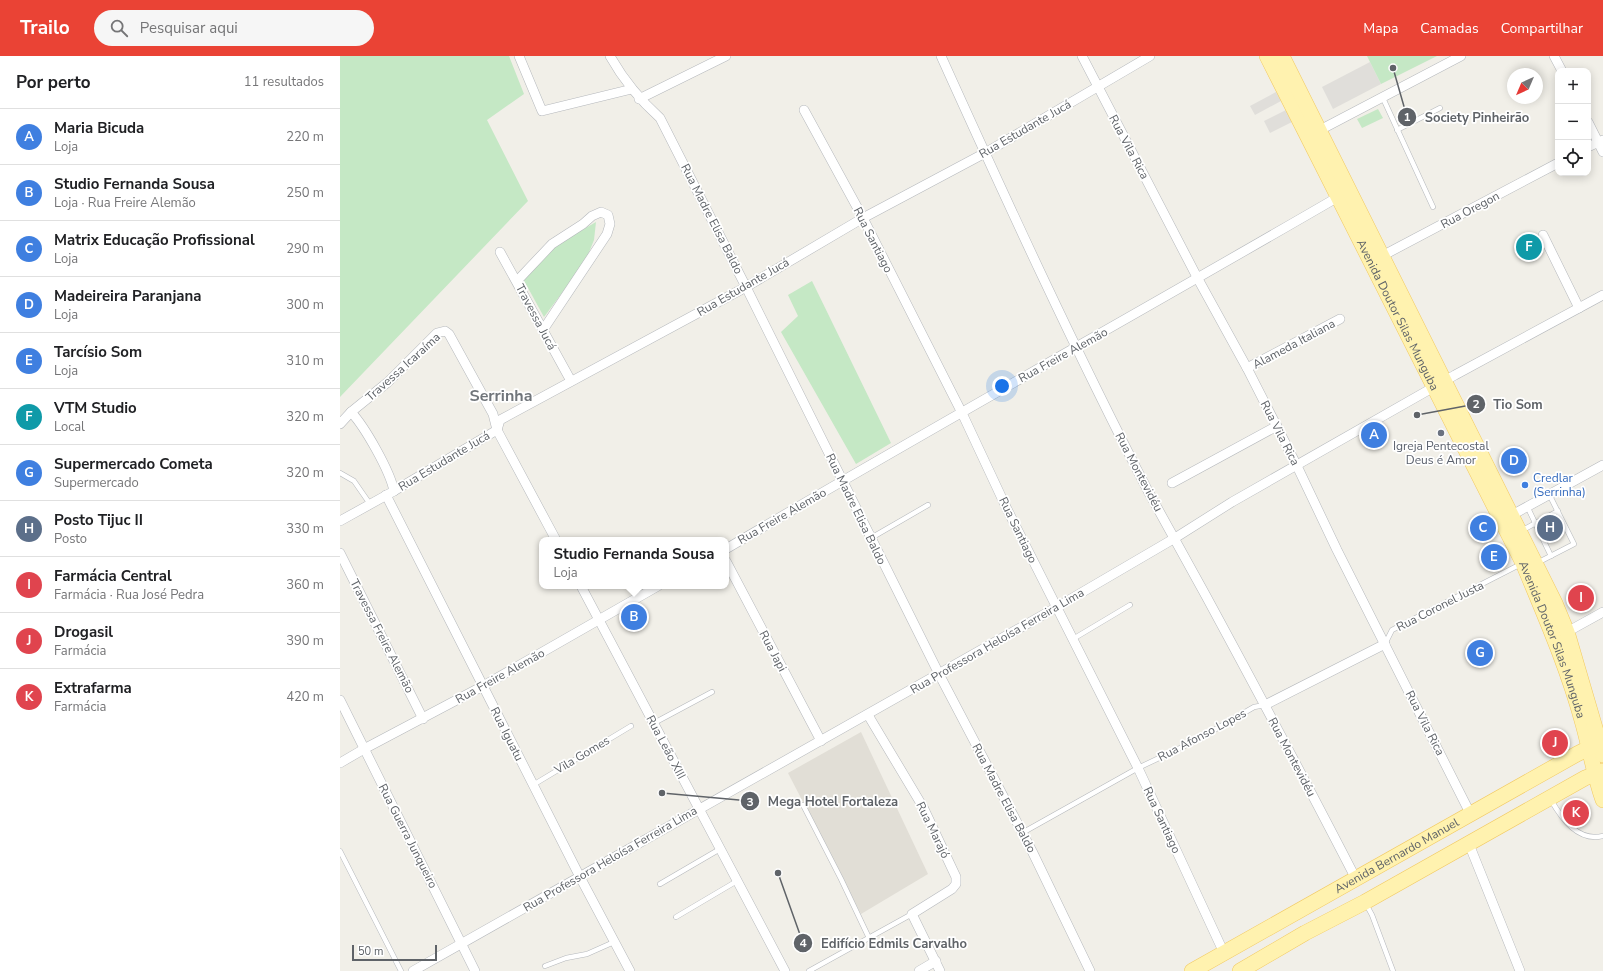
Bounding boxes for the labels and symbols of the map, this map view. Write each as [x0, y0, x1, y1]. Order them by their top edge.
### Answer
north arrow [1507, 68, 1543, 104]
street label: Rua Estudante Jucá [976, 96, 1074, 162]
callout: Society Pinheirão [1397, 105, 1538, 130]
text: 1 [1403, 109, 1411, 125]
text: Society Pinheirão [1425, 109, 1529, 127]
street label: Rua Vila Rica [1105, 112, 1153, 182]
street label: Rua Madre Elisa Baldo [677, 161, 747, 277]
street label: Rua Oregon [1438, 188, 1502, 232]
street label: Rua Santiago [850, 204, 897, 276]
pin: F [1516, 232, 1542, 262]
street label: Avenida Doutor Silas Munguba [1353, 236, 1443, 393]
street label: Rua Estudante Jucá [694, 254, 792, 320]
street label: Travessa Jucá [512, 281, 560, 353]
street label: Alameda Italiana [1250, 316, 1338, 372]
street label: Rua Freire Alemão [1016, 324, 1111, 386]
street label: Travessa Icaraíma [362, 329, 444, 405]
your location [992, 376, 1012, 396]
district label: Serrinha [470, 385, 532, 407]
callout: Tio Som [1466, 392, 1551, 417]
text: 2 [1472, 396, 1480, 412]
text: Tio Som [1493, 396, 1543, 414]
street label: Rua Vila Rica [1257, 398, 1303, 468]
pin: A [1361, 420, 1387, 450]
street label: Rua Estudante Jucá [395, 427, 493, 495]
marker: Igreja Pentecostal Deus é Amor [1436, 428, 1446, 438]
street label: Rua Montevidéu [1111, 430, 1167, 514]
place label: Igreja Pentecostal Deus é Amor [1393, 438, 1489, 468]
pin: D [1501, 446, 1527, 476]
street label: Rua Madre Elisa Baldo [822, 451, 890, 567]
place label: Credlar (Serrinha) [1533, 470, 1586, 500]
marker: Credlar (Serrinha) [1520, 480, 1530, 490]
street label: Rua Freire Alemão [735, 484, 829, 548]
street label: Rua Santiago [995, 494, 1041, 566]
pin: C [1470, 513, 1496, 543]
pin: H [1537, 513, 1563, 543]
pin: E [1481, 542, 1507, 572]
street label: Avenida Doutor Silas Munguba [1515, 558, 1589, 720]
street label: Travessa Freire Alemão [346, 576, 418, 696]
street label: Rua Coronel Justa [1394, 577, 1486, 635]
pin: I [1568, 583, 1594, 613]
street label: Rua Professora Heloísa Ferreira Lima [907, 584, 1087, 698]
pin: B [621, 602, 647, 632]
street label: Rua Japi [756, 628, 790, 674]
pin: G [1467, 638, 1493, 668]
street label: Rua Freire Alemão [453, 645, 548, 707]
street label: Rua Vila Rica [1402, 688, 1448, 758]
street label: Rua Iguatu [487, 704, 527, 764]
street label: Rua Afonso Lopes [1155, 705, 1249, 765]
street label: Rua Leão XIII [642, 712, 690, 782]
street label: Rua Montevidéu [1264, 715, 1320, 799]
pin: J [1542, 728, 1568, 758]
street label: Vila Gomes [551, 732, 613, 778]
street label: Rua Madre Elisa Baldo [968, 741, 1040, 856]
street label: Rua Guerra Junqueiro [375, 781, 441, 891]
street label: Rua Santiago [1140, 784, 1185, 856]
callout: Mega Hotel Fortaleza [740, 789, 906, 814]
text: Mega Hotel Fortaleza [768, 793, 898, 811]
text: 3 [746, 794, 754, 810]
pin: K [1563, 798, 1589, 828]
street label: Rua Marajó [912, 799, 954, 861]
street label: Rua Professora Heloísa Ferreira Lima [520, 802, 700, 916]
street label: Avenida Bernardo Manuel [1332, 814, 1462, 897]
callout: Edifício Edmils Carvalho [793, 931, 975, 956]
text: 4 [799, 935, 807, 951]
text: Edifício Edmils Carvalho [821, 935, 967, 953]
scale bar [352, 943, 437, 962]

